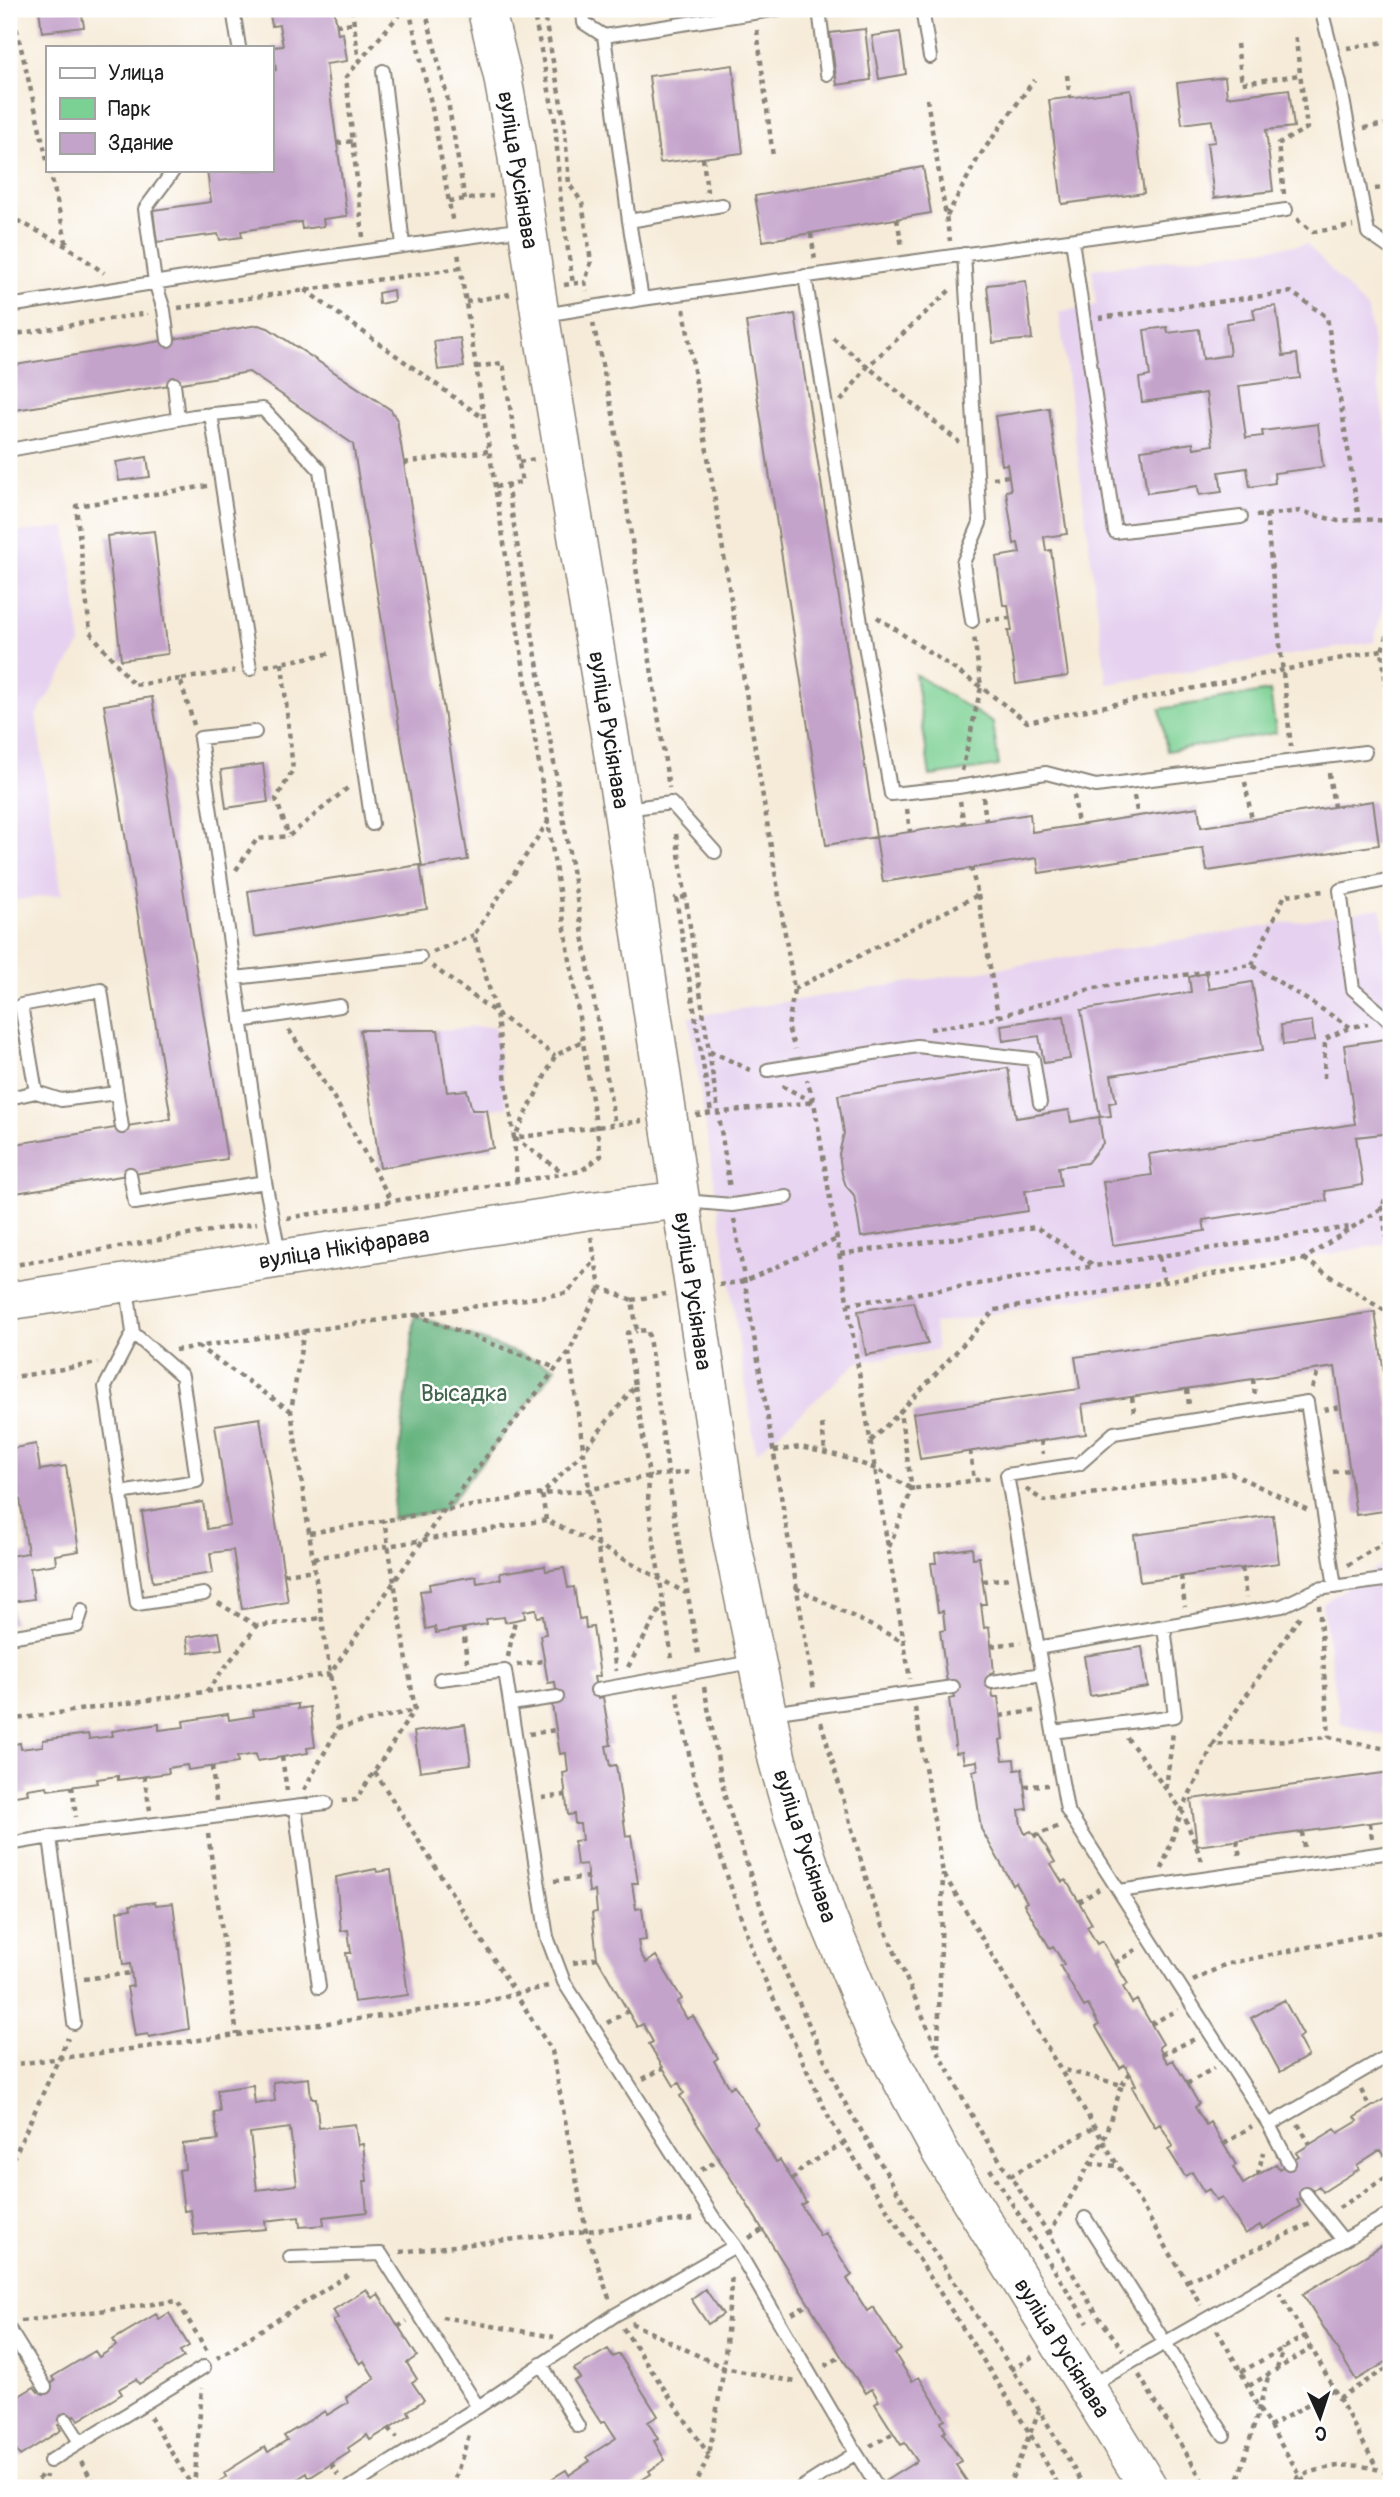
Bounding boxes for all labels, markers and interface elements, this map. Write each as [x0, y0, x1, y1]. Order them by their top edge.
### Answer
legend [46, 46, 273, 172]
text: Улица [108, 60, 164, 87]
street label: вуліца Русіянава [491, 89, 545, 251]
text: Парк [108, 96, 151, 123]
text: Здание [108, 130, 174, 157]
street label: вуліца Русіянава [582, 649, 636, 811]
street label: вуліца Русіянава [668, 1210, 718, 1372]
street label: вуліца Нікіфарава [257, 1220, 431, 1276]
park label: Высадка [421, 1379, 507, 1408]
street label: вуліца Русіянава [767, 1766, 843, 1926]
street label: вуліца Русіянава [1007, 2273, 1117, 2423]
north arrow [1284, 2382, 1354, 2452]
text: С [1314, 2421, 1327, 2445]

